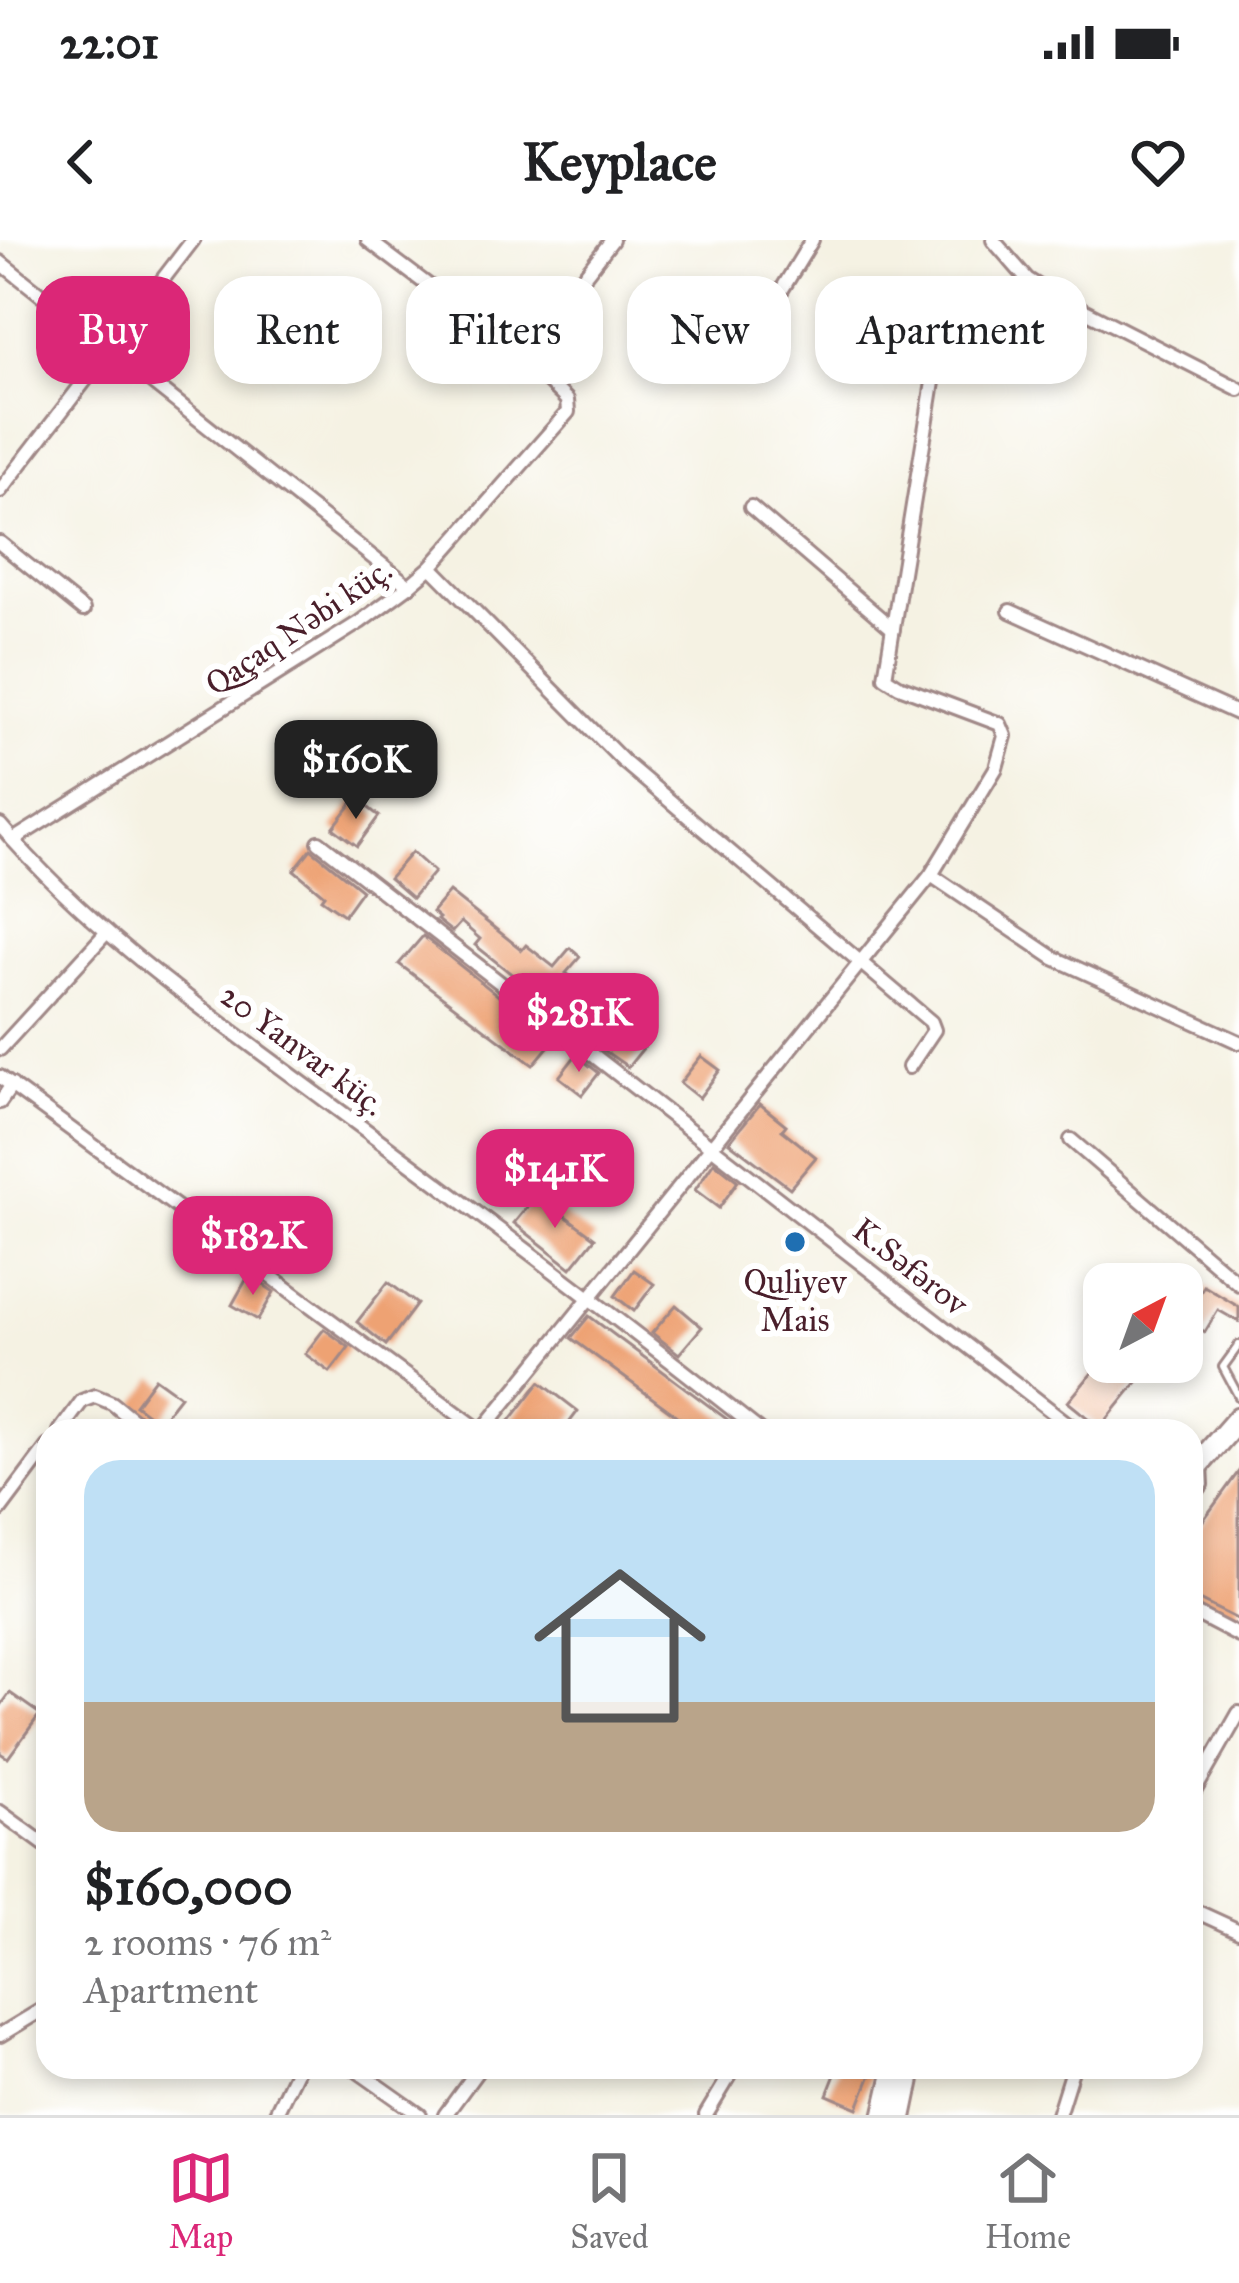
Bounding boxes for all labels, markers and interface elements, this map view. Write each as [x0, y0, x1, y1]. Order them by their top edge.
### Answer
text: 22:01 [60, 15, 159, 70]
icon: back [48, 129, 114, 195]
text: Keyplace [522, 129, 717, 195]
icon: heart [1125, 129, 1191, 195]
chip: Buy [36, 276, 190, 384]
chip: Rent [214, 276, 382, 384]
chip: Filters [406, 276, 603, 384]
chip: New [627, 276, 791, 384]
chip: Apartment [815, 276, 1087, 384]
street label: Qaçaq Nəbi küç. [198, 550, 399, 704]
pin: $160K [272, 720, 440, 822]
text: $160K [301, 735, 411, 783]
pin: $281K [495, 973, 663, 1075]
street label: 20 Yanvar küç. [212, 975, 393, 1125]
text: $281K [526, 988, 632, 1036]
pin: $141K [471, 1129, 639, 1231]
text: $141K [503, 1144, 607, 1192]
pin: $182K [169, 1196, 337, 1298]
street label: K.Səfərov [845, 1209, 977, 1325]
text: $182K [200, 1211, 306, 1259]
marker: Quliyev Mais [782, 1229, 808, 1255]
place label: Quliyev Mais [743, 1262, 848, 1340]
north arrow [1083, 1263, 1203, 1383]
map controls [1083, 1263, 1203, 1383]
icon: home [512, 1538, 728, 1754]
text: $160,000 [84, 1856, 293, 1918]
text: 2 rooms · 76 m² [84, 1918, 331, 1966]
text: Apartment [84, 1966, 258, 2014]
tab: Map [168, 2145, 234, 2257]
tab: Saved [570, 2145, 649, 2257]
tab: Home [985, 2145, 1071, 2257]

